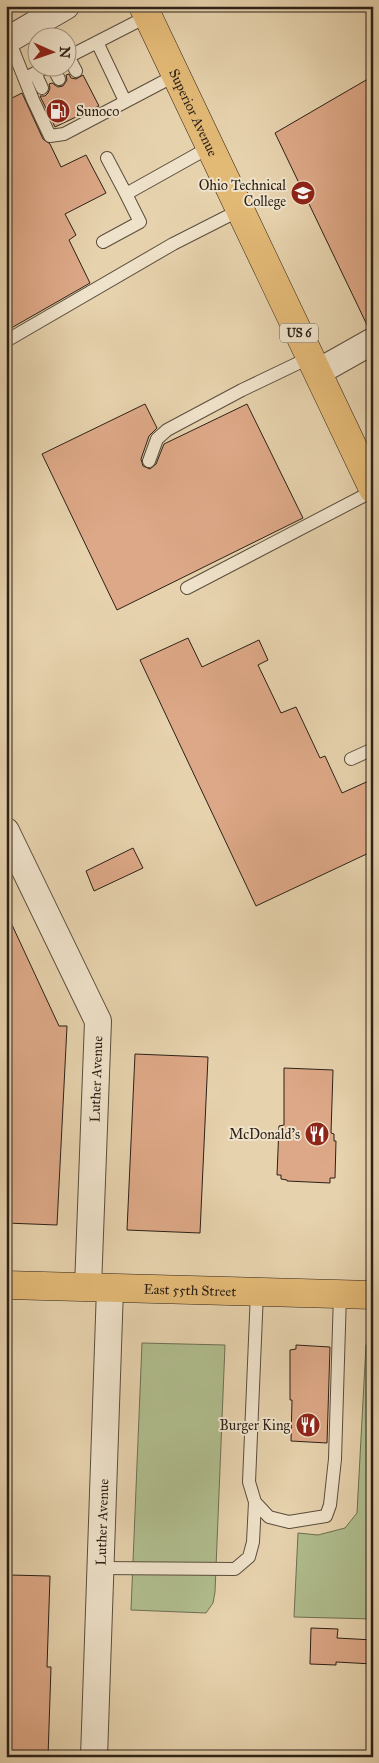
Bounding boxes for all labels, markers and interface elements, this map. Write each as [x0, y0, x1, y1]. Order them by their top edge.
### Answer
north arrow [28, 28, 78, 78]
text: N [56, 46, 73, 59]
street label: Superior Avenue [165, 66, 221, 159]
fuel station icon: Sunoco [45, 98, 71, 124]
place label: Sunoco [76, 103, 119, 120]
place label: Ohio Technical College [199, 177, 286, 210]
school or university icon: Ohio Technical College [290, 180, 316, 206]
road number: US 6 [280, 323, 318, 342]
street label: Luther Avenue [86, 1035, 107, 1123]
restaurant icon: McDonald's [304, 1121, 330, 1147]
place label: McDonald's [229, 1126, 300, 1143]
street label: East 55th Street [143, 1281, 237, 1300]
restaurant icon: Burger King [295, 1412, 321, 1438]
place label: Burger King [220, 1417, 290, 1434]
street label: Luther Avenue [93, 1478, 112, 1566]

